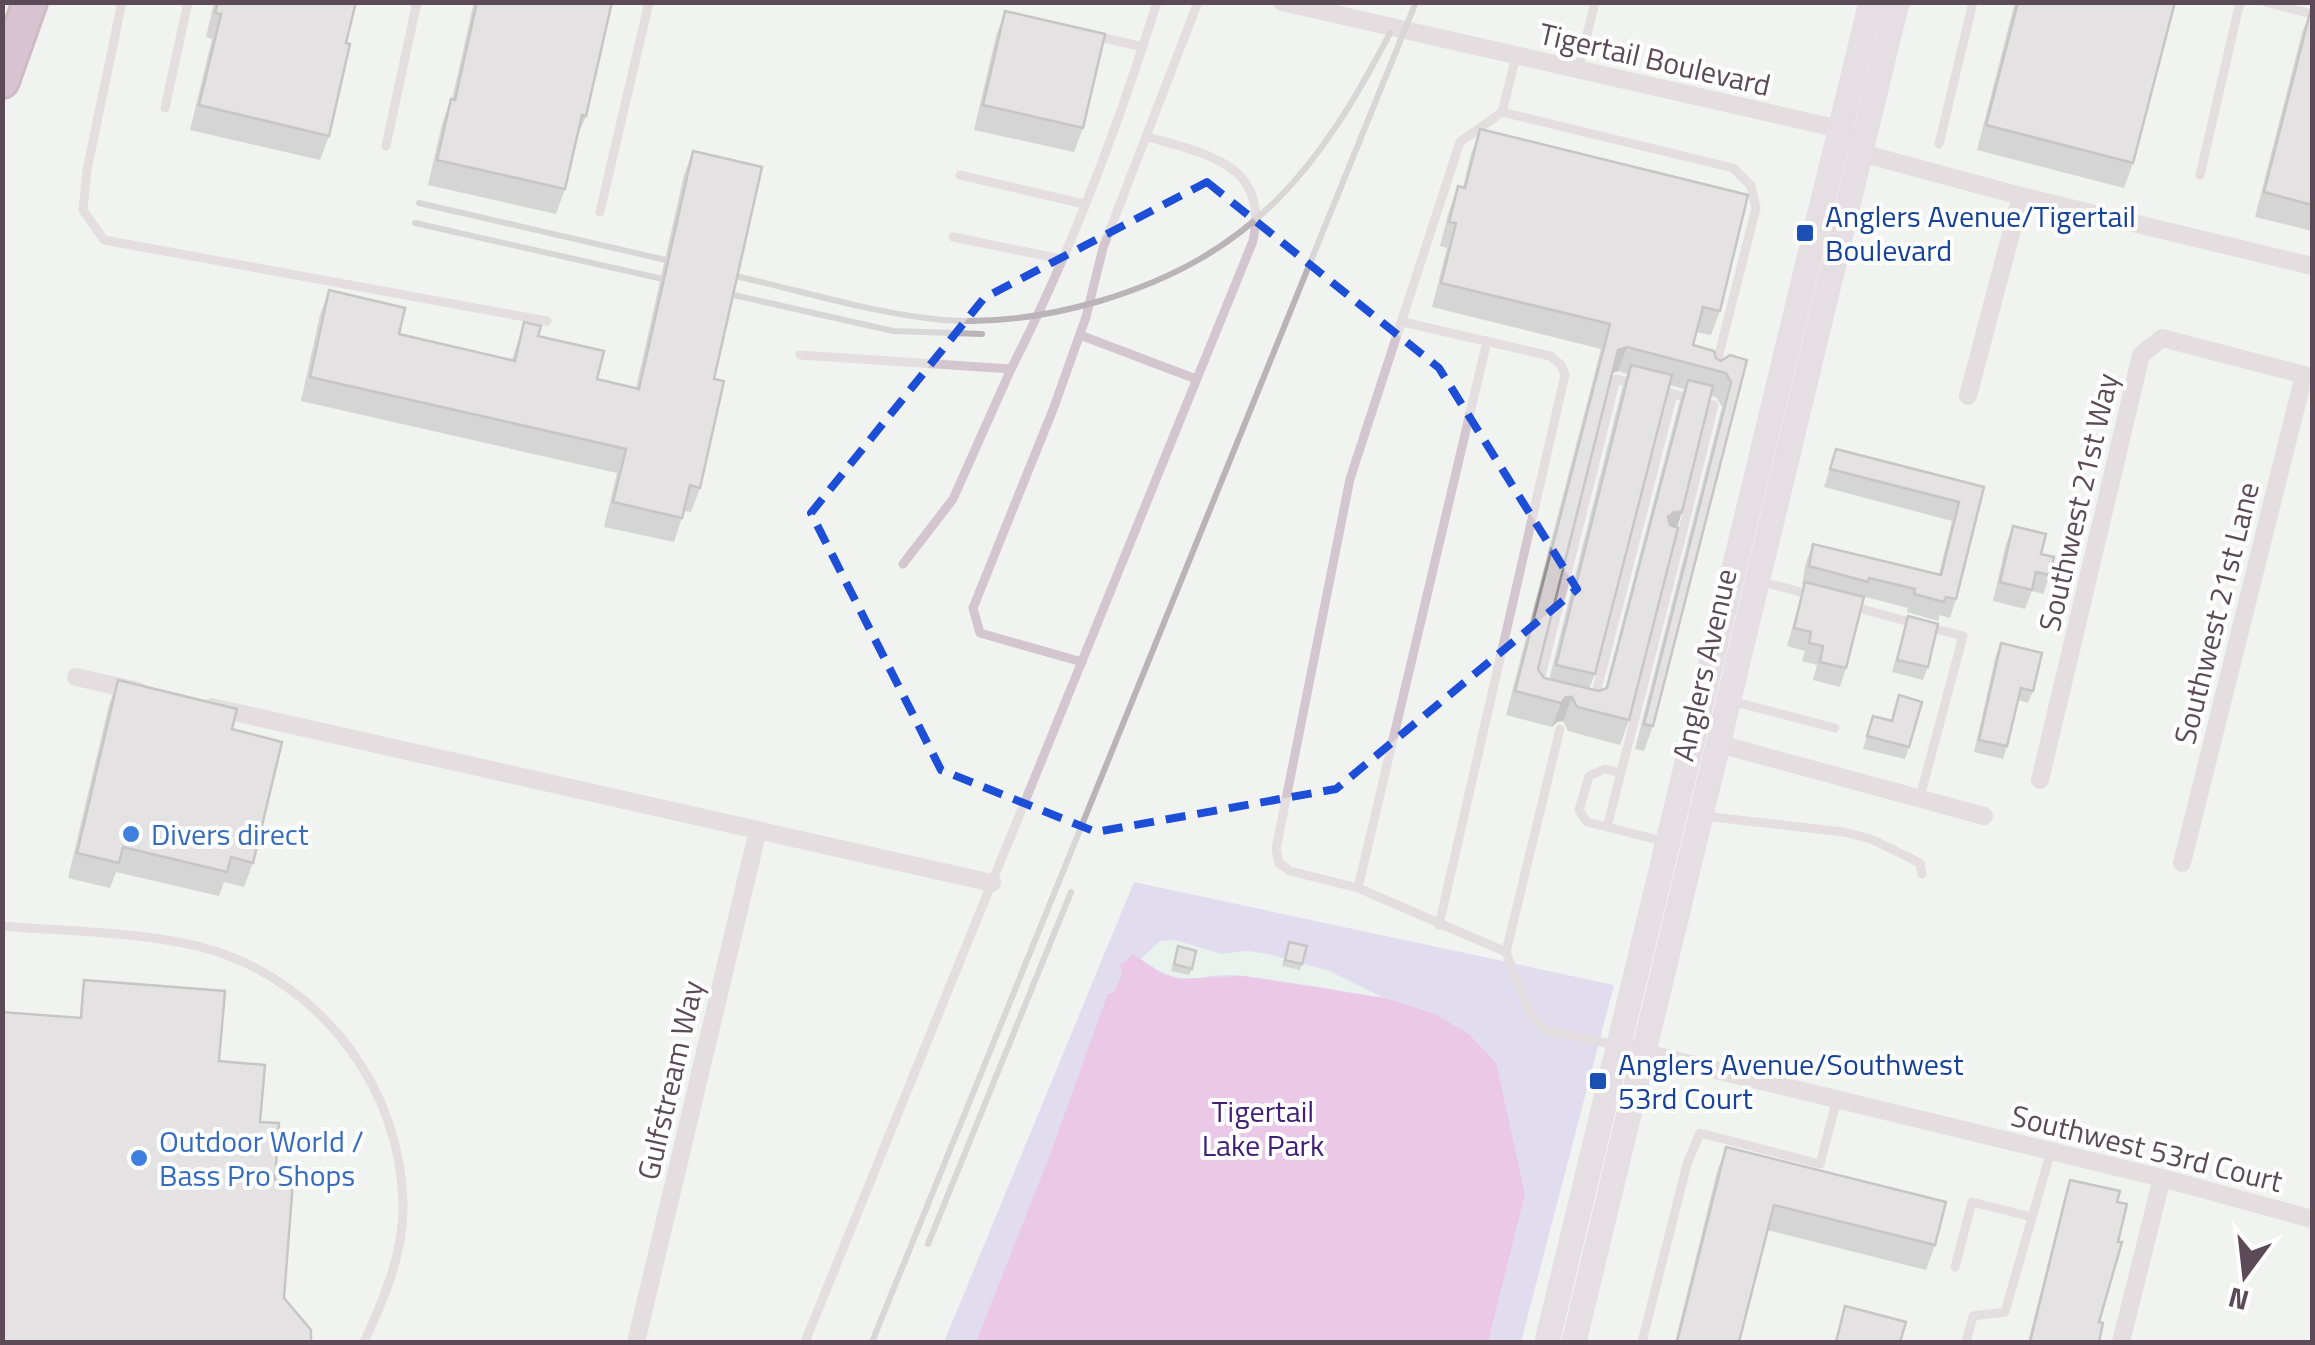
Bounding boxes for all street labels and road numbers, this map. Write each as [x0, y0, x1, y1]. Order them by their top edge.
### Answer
street label: Tigertail Boulevard [1535, 10, 1775, 108]
street label: Southwest 21st Way [2026, 368, 2130, 636]
street label: Southwest 21st Lane [2161, 477, 2271, 749]
street label: Anglers Avenue [1660, 564, 1748, 766]
street label: Gulfstream Way [625, 976, 715, 1184]
street label: Southwest 53rd Court [2006, 1092, 2288, 1204]

